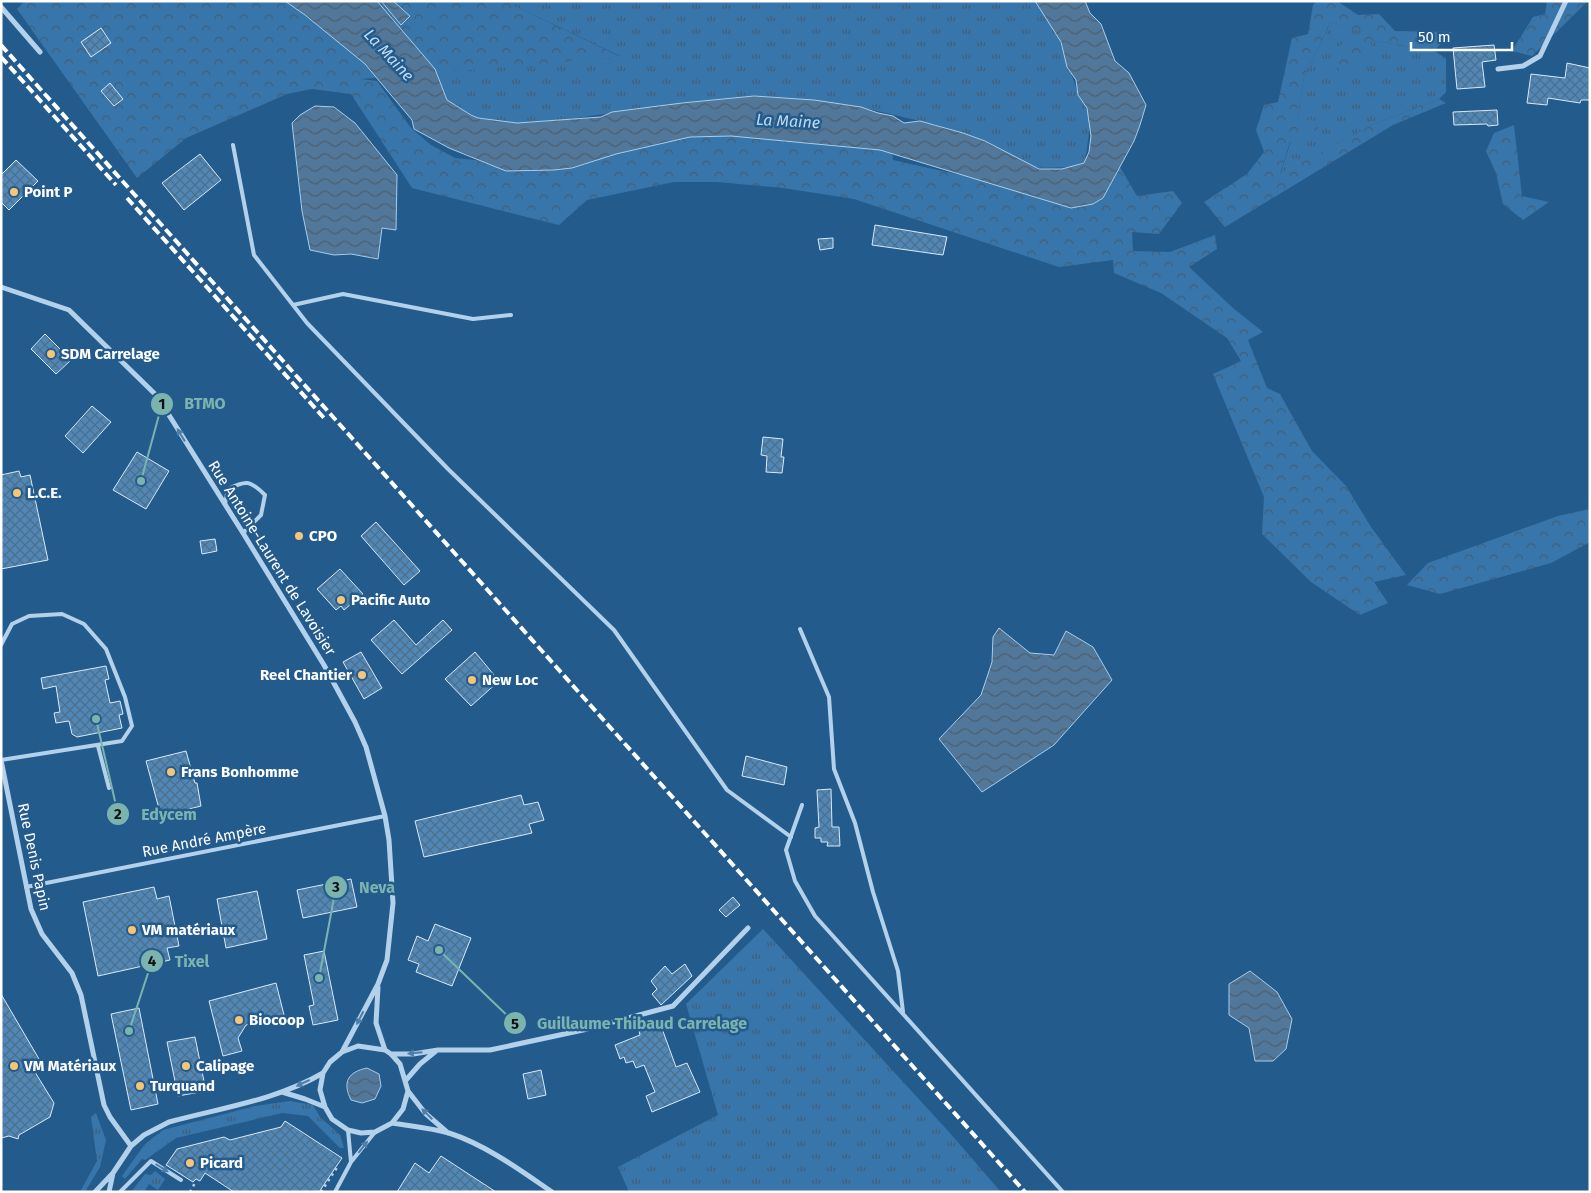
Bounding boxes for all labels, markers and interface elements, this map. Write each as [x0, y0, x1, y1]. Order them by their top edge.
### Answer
scale bar [1411, 20, 1512, 52]
water label: La Maine [360, 25, 418, 85]
text: 50 m [1418, 28, 1451, 46]
water label: La Maine [755, 110, 821, 132]
place label: Point P [24, 183, 73, 201]
marker: Point P [8, 186, 20, 198]
place label: SDM Carrelage [61, 345, 160, 363]
marker: SDM Carrelage [45, 348, 57, 360]
callout: BTMO [149, 388, 235, 419]
text: BTMO [184, 394, 226, 413]
text: 1 [159, 395, 165, 413]
one-way arrow [176, 428, 186, 441]
street label: Rue Antoine-Laurent de Lavoisier [204, 457, 340, 659]
place label: L.C.E. [27, 484, 62, 502]
marker: L.C.E. [11, 487, 23, 499]
place label: CPO [309, 527, 337, 545]
marker: CPO [293, 530, 305, 542]
place label: Pacific Auto [351, 591, 431, 609]
marker: Pacific Auto [335, 594, 347, 606]
place label: Reel Chantier [260, 666, 353, 684]
marker: Reel Chantier [356, 669, 368, 681]
place label: New Loc [482, 671, 539, 689]
marker: New Loc [466, 674, 478, 686]
place label: Frans Bonhomme [181, 763, 299, 781]
marker: Frans Bonhomme [165, 766, 177, 778]
callout: Edycem [106, 799, 206, 830]
street label: Rue Denis Papin [14, 801, 54, 913]
text: 2 [114, 805, 122, 823]
text: Edycem [141, 805, 197, 824]
street label: Rue André Ampère [141, 819, 267, 861]
callout: Neva [324, 872, 405, 903]
text: 3 [331, 878, 340, 896]
text: Neva [359, 878, 395, 897]
place label: VM matériaux [141, 921, 236, 939]
marker: VM matériaux [126, 924, 138, 936]
callout: Tixel [140, 946, 219, 977]
text: 4 [148, 952, 157, 970]
text: Tixel [175, 952, 210, 971]
callout: Guillaume Thibaud Carrelage [502, 1008, 757, 1039]
place label: Biocoop [249, 1011, 305, 1029]
one-way arrow [356, 1011, 364, 1025]
marker: Biocoop [233, 1014, 245, 1026]
text: Guillaume Thibaud Carrelage [537, 1014, 747, 1033]
text: 5 [511, 1015, 519, 1033]
one-way arrow [406, 1049, 422, 1057]
place label: VM Matériaux [23, 1057, 117, 1075]
place label: Calipage [196, 1057, 254, 1075]
marker: VM Matériaux [8, 1060, 20, 1072]
marker: Calipage [180, 1060, 192, 1072]
place label: Turquand [150, 1077, 215, 1095]
marker: Turquand [134, 1080, 146, 1092]
one-way arrow [296, 1080, 310, 1088]
one-way arrow [421, 1108, 433, 1120]
one-way arrow [357, 1141, 368, 1154]
place label: Picard [200, 1154, 243, 1172]
marker: Picard [184, 1157, 196, 1169]
one-way arrow [156, 1163, 169, 1172]

